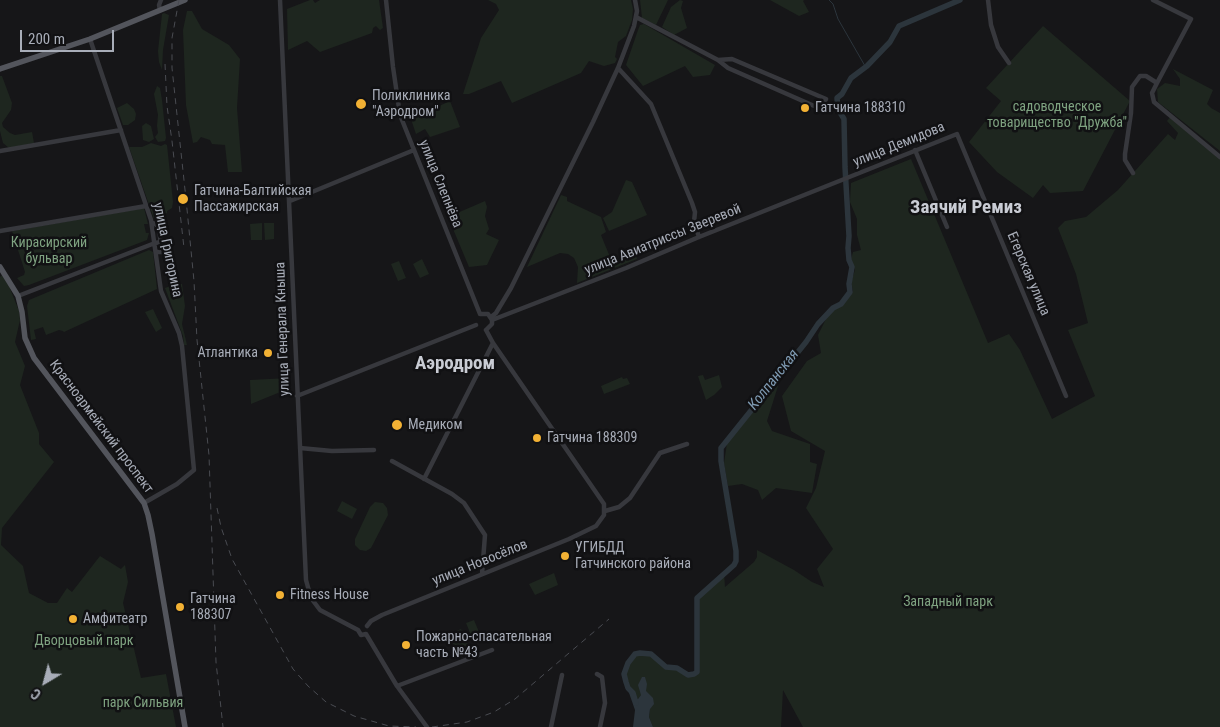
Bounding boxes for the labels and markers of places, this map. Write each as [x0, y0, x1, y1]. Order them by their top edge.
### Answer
place label: Поликлиника "Аэродром" [372, 88, 451, 120]
marker: Поликлиника "Аэродром" [354, 97, 368, 111]
place label: Гатчина 188310 [815, 100, 905, 116]
marker: Гатчина 188310 [799, 102, 811, 114]
place label: Гатчина-Балтийская Пассажирская [194, 183, 312, 216]
marker: Гатчина-Балтийская Пассажирская [176, 192, 190, 206]
place label: Атлантика [197, 345, 258, 361]
marker: Атлантика [262, 347, 274, 359]
place label: Медиком [408, 417, 462, 433]
marker: Медиком [390, 418, 404, 432]
place label: Гатчина 188309 [547, 430, 637, 446]
marker: Гатчина 188309 [531, 432, 543, 444]
place label: УГИБДД Гатчинского района [575, 540, 691, 572]
marker: УГИБДД Гатчинского района [559, 550, 571, 562]
place label: Fitness House [290, 587, 369, 603]
marker: Fitness House [274, 589, 286, 601]
place label: Гатчина 188307 [190, 591, 236, 624]
marker: Гатчина 188307 [174, 601, 186, 613]
place label: Амфитеатр [83, 611, 147, 627]
marker: Амфитеатр [67, 613, 79, 625]
place label: Пожарно-спасательная часть №43 [416, 629, 552, 662]
marker: Пожарно-спасательная часть №43 [400, 639, 412, 651]

